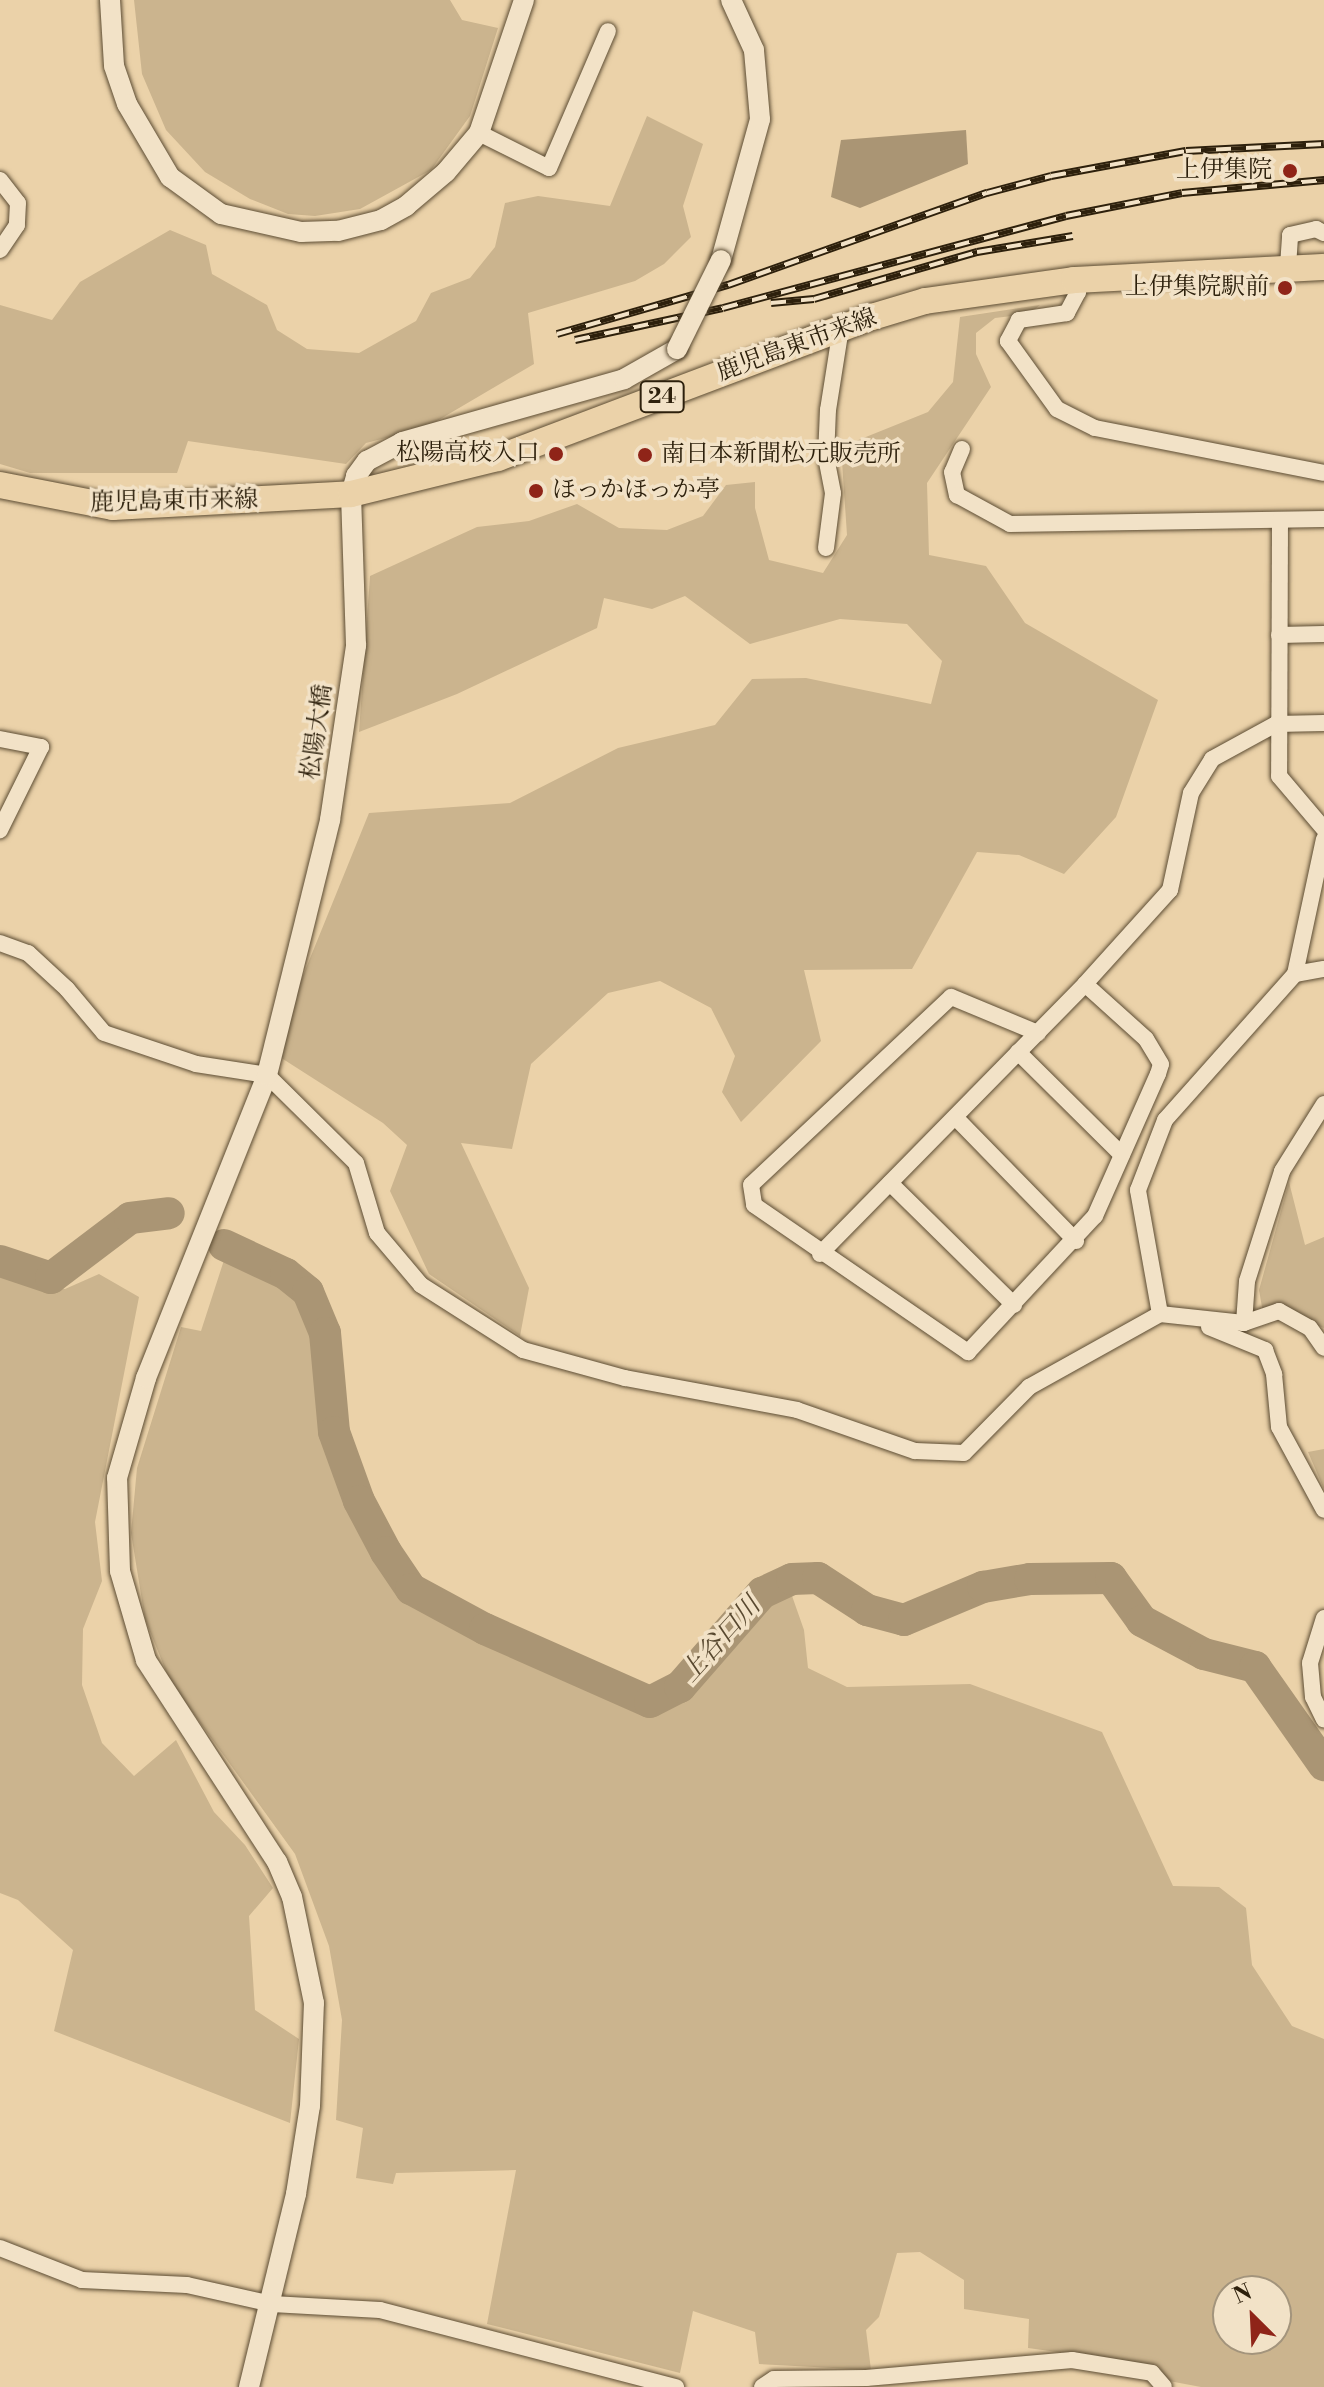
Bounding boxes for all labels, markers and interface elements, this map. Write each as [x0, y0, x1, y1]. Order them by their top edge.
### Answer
place label: 上伊集院 [1176, 157, 1272, 185]
marker: 上伊集院 [1279, 160, 1301, 182]
place label: 上伊集院駅前 [1125, 274, 1269, 302]
marker: 上伊集院駅前 [1276, 279, 1294, 297]
street label: 鹿児島東市来線 [713, 304, 881, 388]
road number: 24 [638, 379, 686, 415]
place label: 松陽高校入口 [396, 440, 540, 468]
place label: 南日本新聞松元販売所 [661, 441, 901, 469]
marker: 松陽高校入口 [547, 445, 565, 463]
marker: 南日本新聞松元販売所 [636, 446, 654, 464]
place label: ほっかほっか亭 [552, 477, 720, 505]
marker: ほっかほっか亭 [527, 482, 545, 500]
street label: 鹿児島東市来線 [90, 486, 258, 518]
street label: 松陽大橋 [297, 682, 339, 782]
water label: 上谷口川 [675, 1591, 767, 1689]
north arrow [1212, 2275, 1292, 2355]
text: N [1229, 2279, 1256, 2310]

